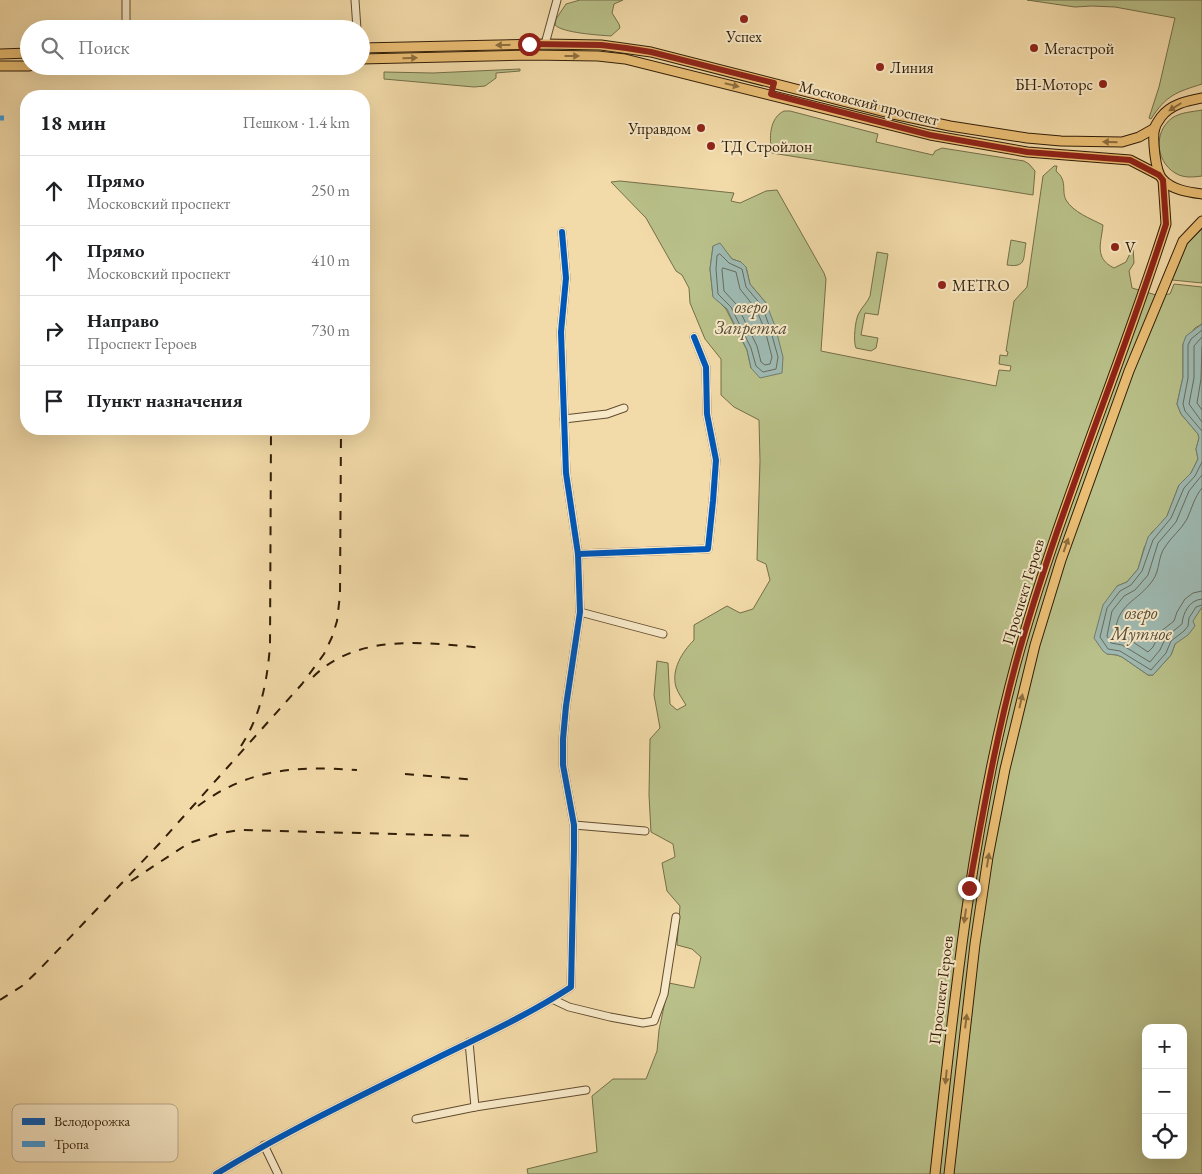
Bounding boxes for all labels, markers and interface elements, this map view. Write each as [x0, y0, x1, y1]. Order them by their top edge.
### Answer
marker: Успех [738, 13, 750, 25]
search box [20, 20, 370, 75]
place label: Успех [725, 26, 762, 47]
route start [518, 33, 541, 56]
icon: search [38, 34, 66, 62]
text: Поиск [78, 35, 130, 60]
place label: Мегастрой [1044, 38, 1115, 59]
one-way arrow [495, 41, 511, 49]
marker: Мегастрой [1028, 42, 1040, 54]
one-way arrow [565, 52, 581, 60]
one-way arrow [402, 54, 418, 62]
place label: Линия [890, 57, 934, 78]
marker: Линия [874, 61, 886, 73]
place label: БН-Моторс [1015, 74, 1093, 95]
street label: Московский проспект [797, 75, 942, 131]
marker: БН-Моторс [1097, 78, 1109, 90]
one-way arrow [724, 81, 739, 89]
one-way arrow [1168, 102, 1181, 112]
text: 18 мин [40, 109, 106, 136]
text: Пешком · 1.4 km [243, 112, 350, 133]
place label: Управдом [627, 118, 691, 139]
marker: Управдом [695, 122, 707, 134]
place label: ТД Стройлон [721, 136, 812, 157]
one-way arrow [1101, 138, 1117, 146]
marker: ТД Стройлон [705, 140, 717, 152]
text: Прямо [87, 168, 145, 193]
icon: ahead [40, 177, 68, 205]
text: 250 m [311, 180, 350, 201]
text: Московский проспект [87, 193, 230, 214]
place label: V [1125, 237, 1136, 258]
text: Прямо [87, 238, 145, 263]
marker: V [1109, 241, 1121, 253]
icon: ahead [40, 247, 68, 275]
text: 410 m [311, 250, 350, 271]
text: Московский проспект [87, 263, 230, 284]
place label: METRO [952, 275, 1010, 296]
marker: METRO [936, 279, 948, 291]
water label: озеро Запретка [715, 295, 787, 340]
text: Направо [87, 308, 159, 333]
icon: right [40, 317, 68, 345]
text: 730 m [311, 320, 350, 341]
text: Проспект Героев [87, 333, 197, 354]
icon: arrive [40, 387, 68, 415]
text: Пункт назначения [87, 388, 243, 413]
street label: Проспект Героев [997, 536, 1049, 648]
one-way arrow [1062, 537, 1070, 552]
water label: озеро Мутное [1109, 601, 1172, 646]
one-way arrow [1018, 694, 1026, 709]
one-way arrow [984, 852, 992, 868]
route end [958, 877, 981, 900]
one-way arrow [961, 908, 969, 924]
street label: Проспект Героев [924, 934, 958, 1046]
one-way arrow [962, 1013, 970, 1029]
map controls [1142, 1024, 1187, 1159]
button: + [1142, 1024, 1187, 1069]
one-way arrow [942, 1069, 950, 1085]
button: − [1142, 1069, 1187, 1114]
legend [12, 1104, 178, 1162]
text: Велодорожка [54, 1112, 130, 1130]
button: locate [1142, 1114, 1187, 1159]
text: Тропа [54, 1135, 89, 1153]

